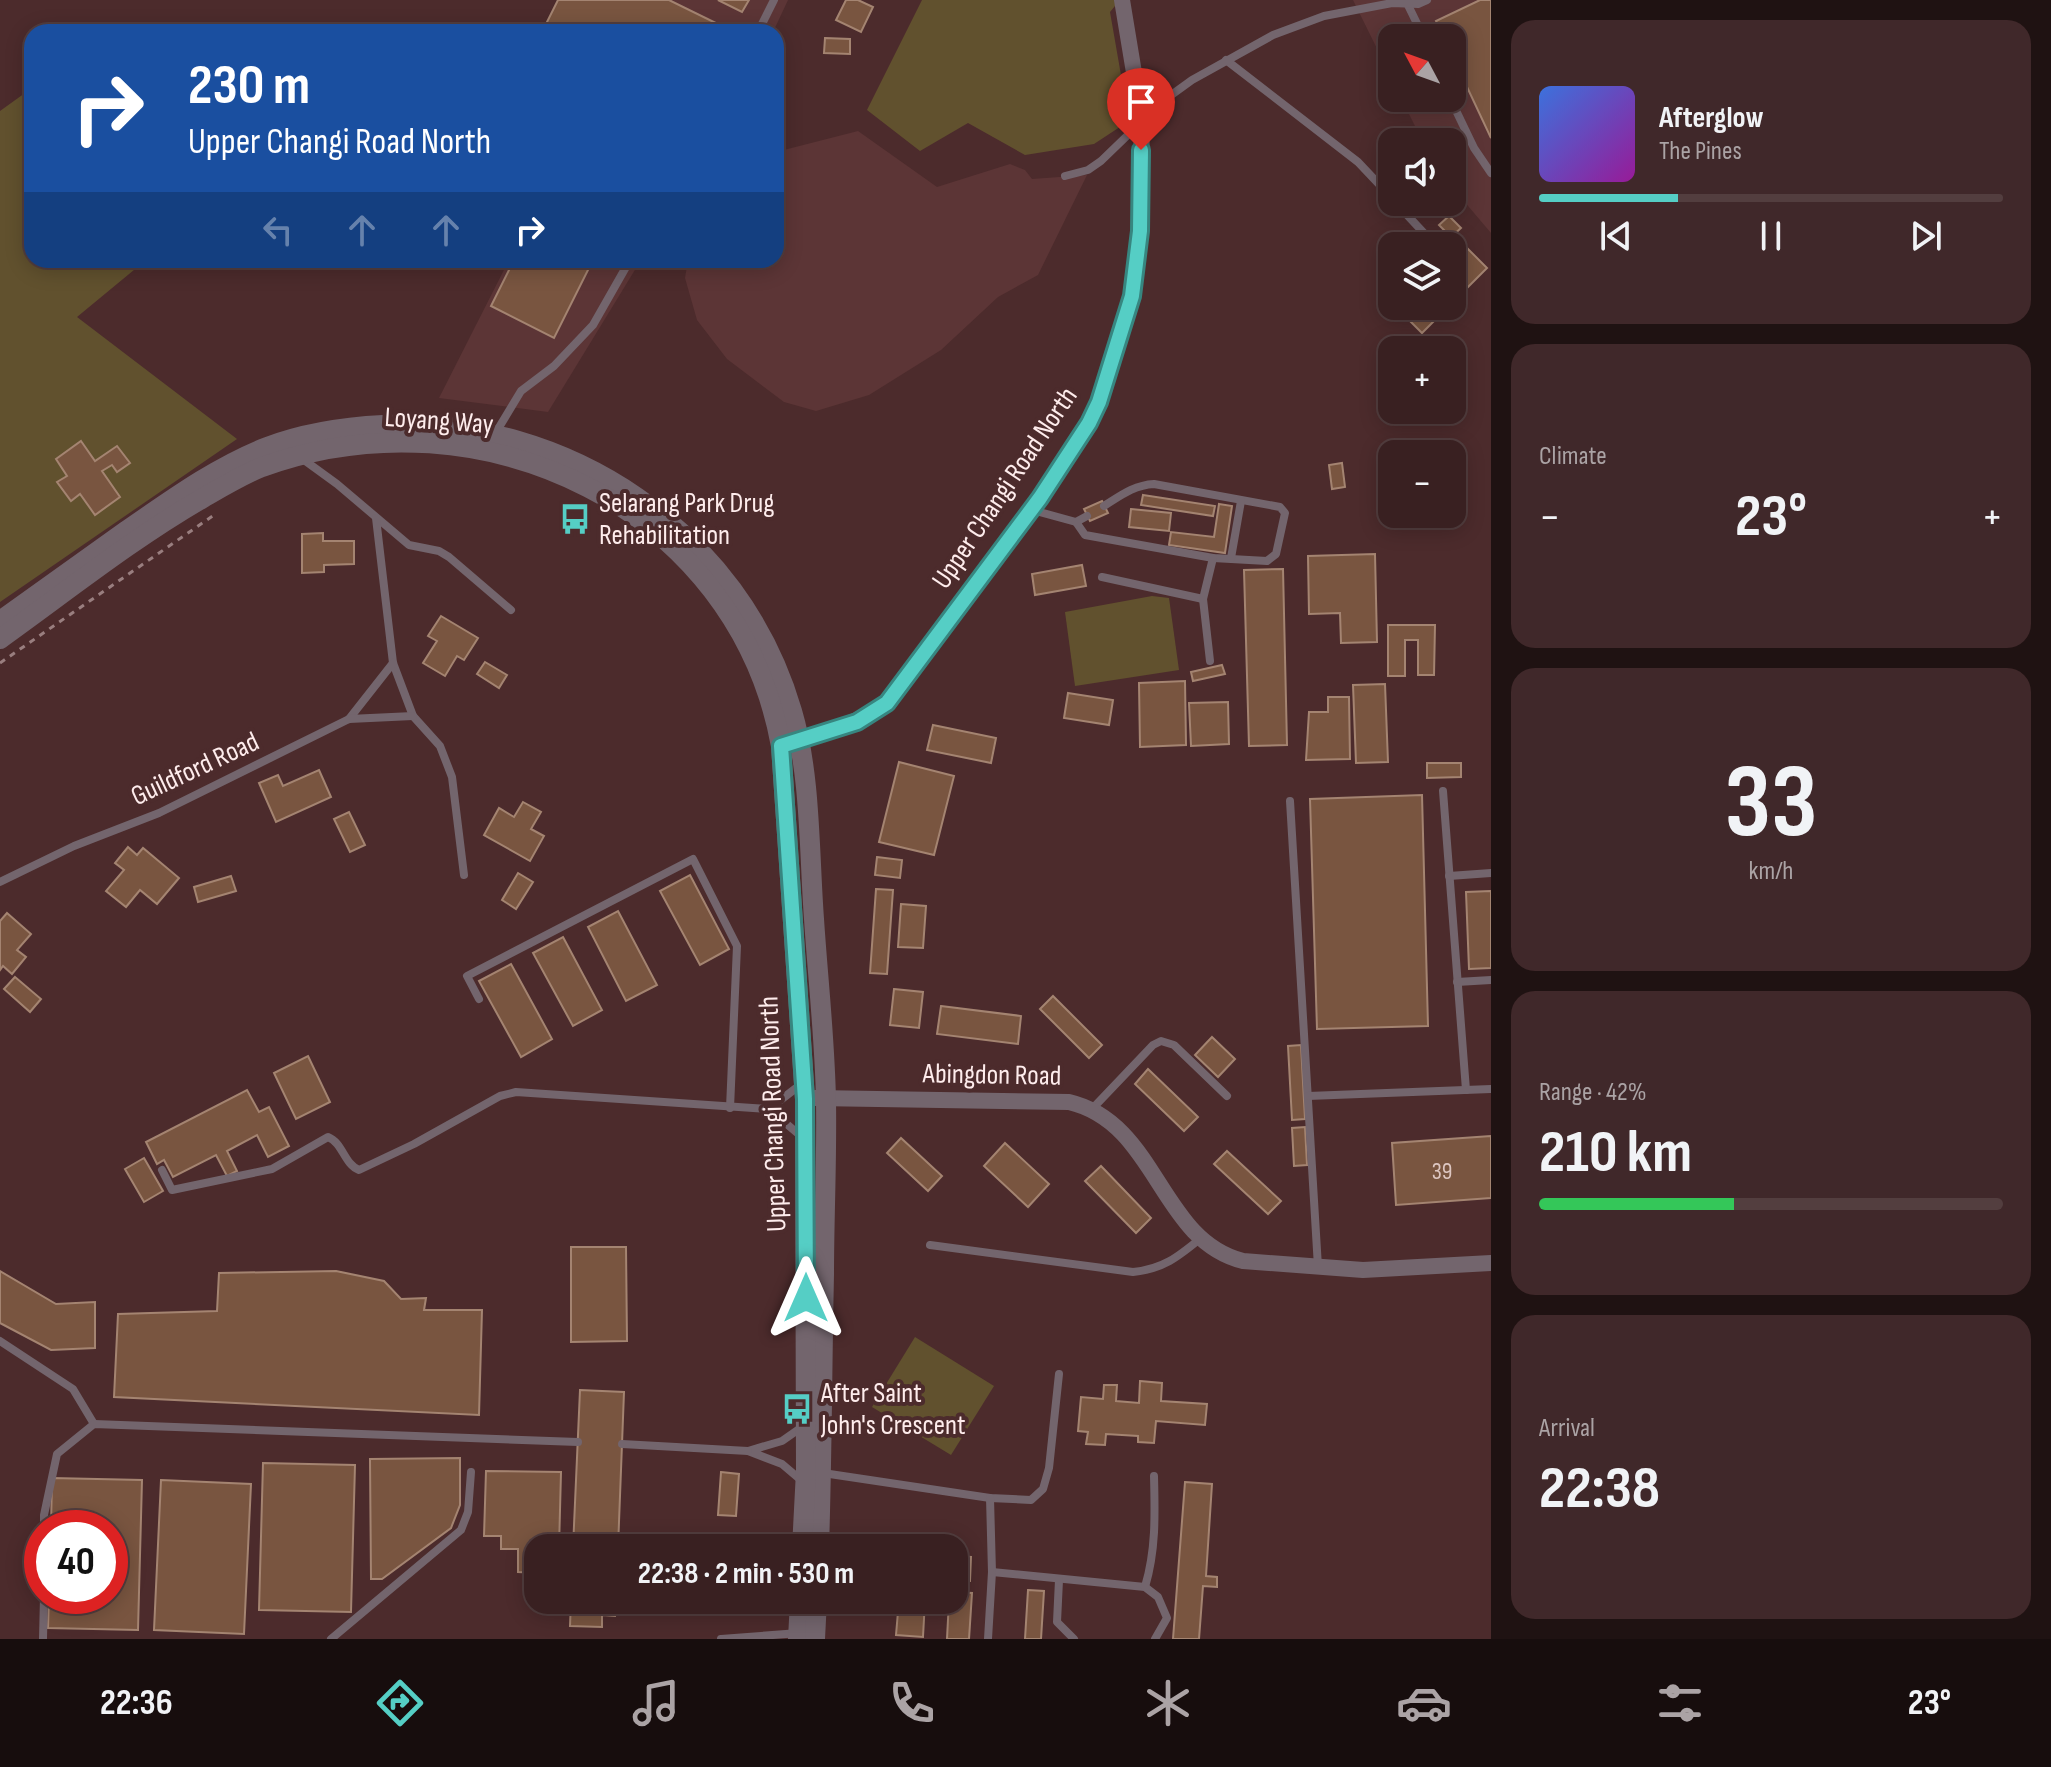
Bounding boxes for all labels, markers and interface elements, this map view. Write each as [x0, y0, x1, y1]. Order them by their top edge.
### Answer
north arrow [1378, 24, 1466, 112]
map controls [1378, 24, 1466, 528]
text: 230 m [188, 53, 310, 120]
icon: right [56, 56, 160, 160]
pin [1107, 68, 1175, 150]
icon: arrive [1119, 80, 1163, 124]
text: Afterglow [1659, 100, 1764, 136]
text: Upper Changi Road North [188, 121, 491, 164]
button: sound [1378, 128, 1466, 216]
text: The Pines [1659, 136, 1742, 167]
icon: left [256, 208, 300, 252]
icon: ahead [340, 208, 384, 252]
icon: ahead [424, 208, 468, 252]
icon: right [508, 208, 552, 252]
icon: previous [1594, 214, 1638, 258]
icon: pause [1749, 214, 1793, 258]
icon: next [1904, 214, 1948, 258]
button: layers [1378, 232, 1466, 320]
button: + [1378, 336, 1466, 424]
street label: Upper Changi Road North [925, 381, 1085, 595]
street label: Loyang Way [383, 401, 495, 441]
button: − [1378, 440, 1466, 528]
text: Climate [1539, 441, 1607, 472]
text: 23° [1735, 481, 1807, 553]
place label: Selarang Park Drug Rehabilitation [599, 487, 774, 552]
text: − [1539, 491, 1561, 544]
text: + [1981, 491, 2003, 544]
bus stop icon: Selarang Park Drug Rehabilitation [558, 502, 592, 536]
street label: Guildford Road [126, 725, 264, 813]
text: 33 [1724, 741, 1818, 866]
text: km/h [1749, 856, 1793, 887]
street label: Upper Changi Road North [752, 996, 794, 1232]
street label: Abingdon Road [921, 1057, 1062, 1093]
text: Range · 42% [1539, 1077, 1647, 1108]
text: 210 km [1539, 1117, 1692, 1189]
house number: 39 [1432, 1157, 1452, 1186]
position arrow [764, 1256, 848, 1340]
place label: After Saint John's Crescent [820, 1377, 966, 1442]
bus stop icon: After Saint John's Crescent [780, 1392, 814, 1426]
text: Arrival [1539, 1413, 1595, 1444]
text: 22:38 [1539, 1453, 1660, 1525]
speed limit sign: 40 [24, 1510, 128, 1614]
text: 22:38 · 2 min · 530 m [638, 1556, 854, 1592]
icon: directions [372, 1675, 428, 1731]
icon: music [628, 1675, 684, 1731]
icon: phone [884, 1675, 940, 1731]
icon: climate [1140, 1675, 1196, 1731]
icon: car [1396, 1675, 1452, 1731]
icon: filters [1652, 1675, 1708, 1731]
text: 22:36 [100, 1682, 173, 1725]
text: 23° [1908, 1682, 1951, 1725]

